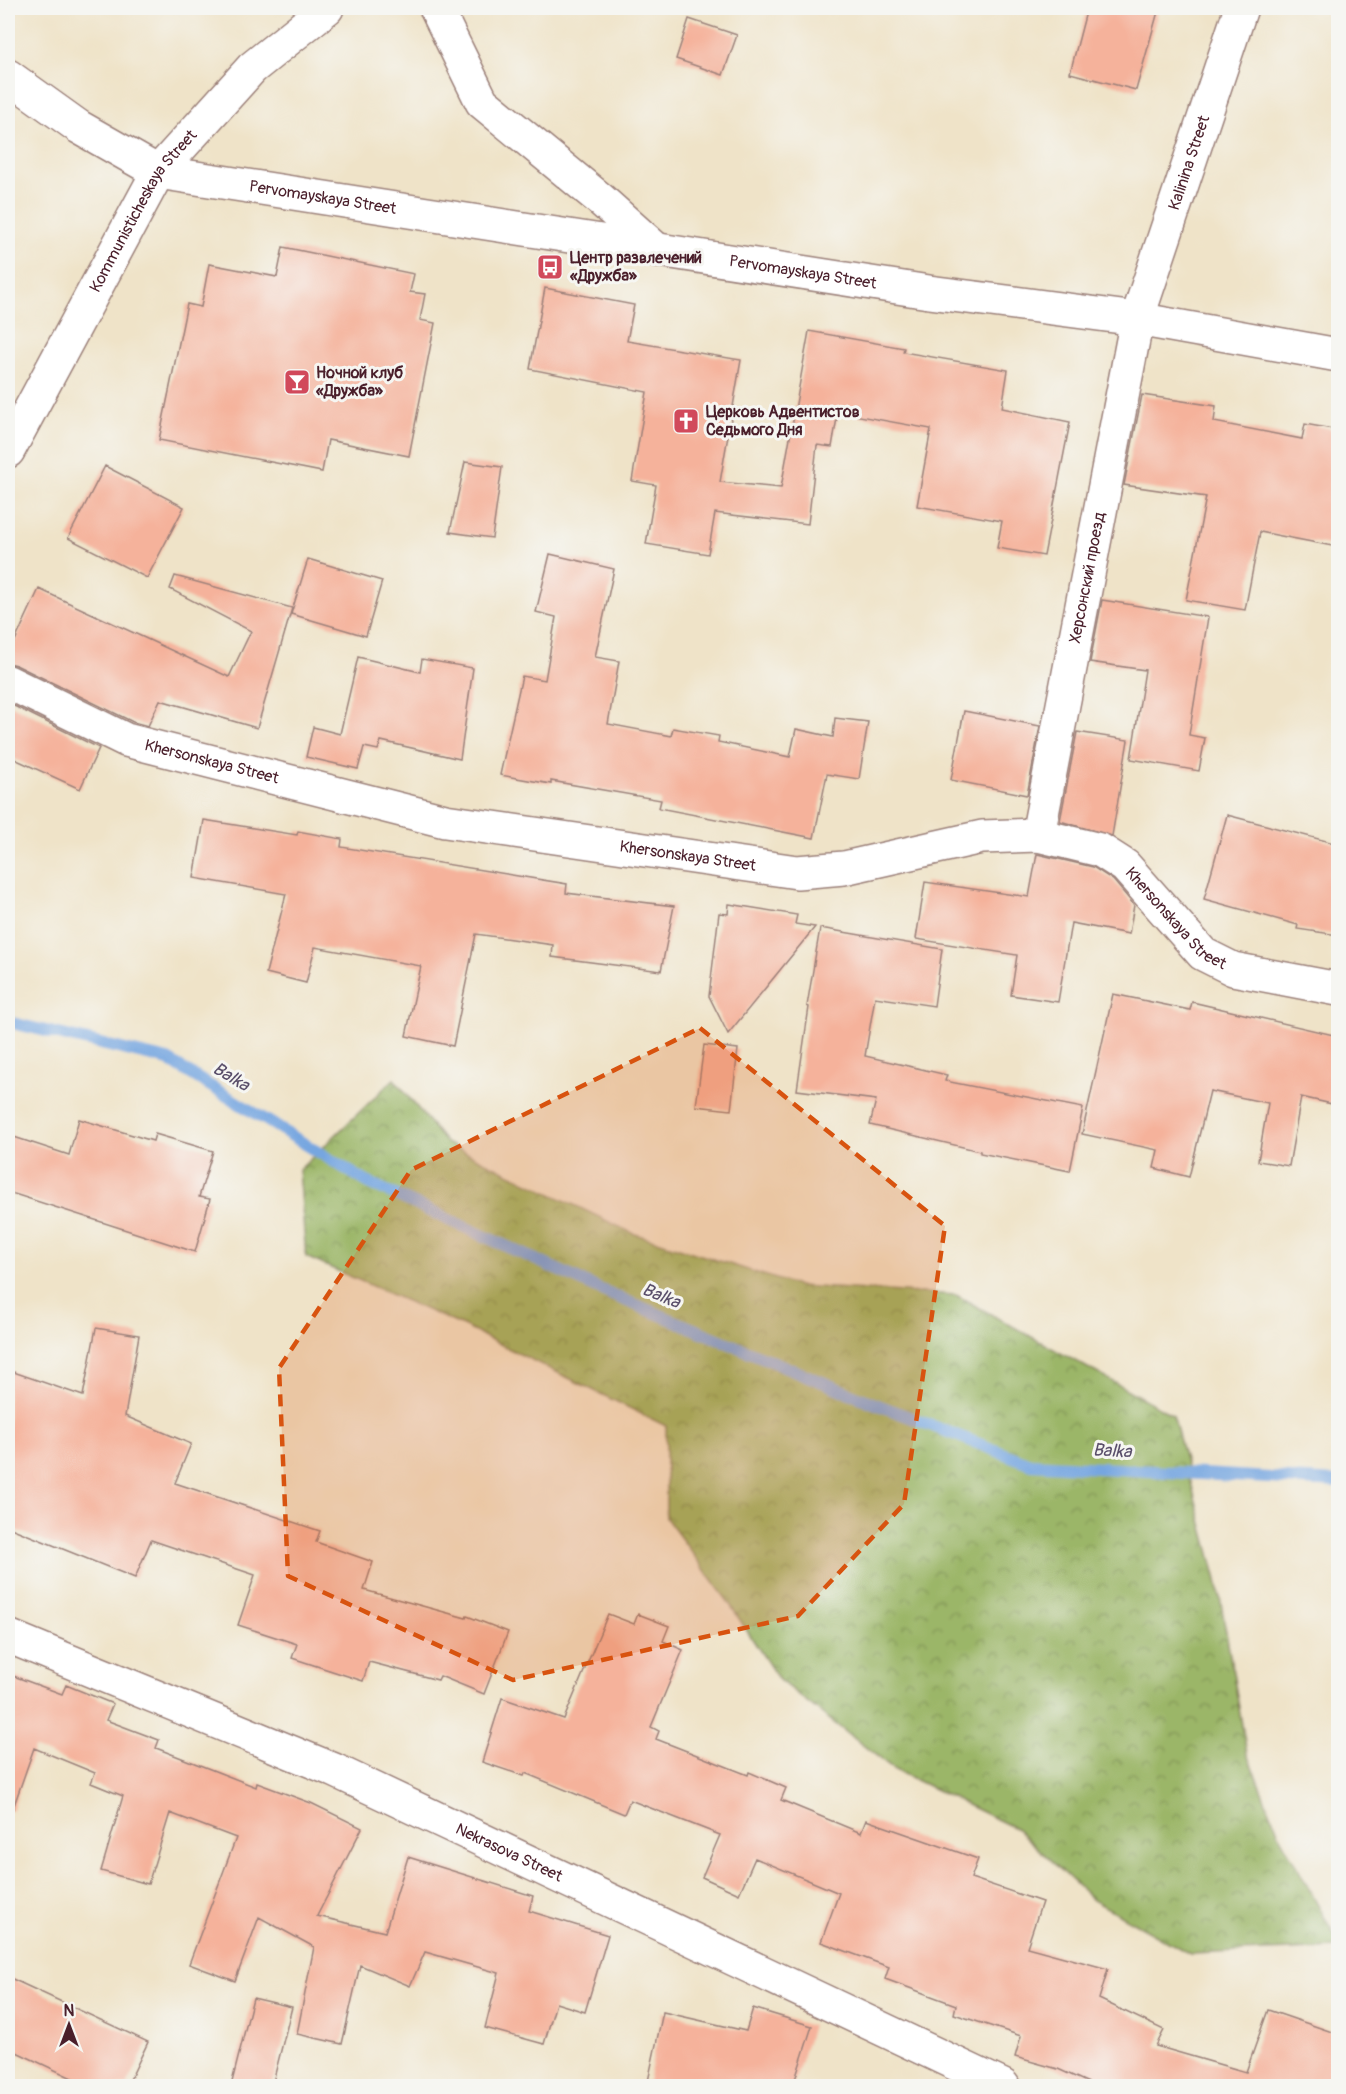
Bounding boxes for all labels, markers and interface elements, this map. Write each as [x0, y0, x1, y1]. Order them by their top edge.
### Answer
street label: Kalinina Street [1164, 112, 1215, 213]
street label: Kommunisticheskaya Street [85, 125, 202, 296]
street label: Pervomayskaya Street [248, 176, 398, 219]
place label: Центр развлечений «Дружба» [570, 248, 702, 286]
street label: Pervomayskaya Street [728, 251, 878, 294]
bus stop icon: Центр развлечений «Дружба» [535, 252, 565, 282]
place label: Ночной клуб «Дружба» [316, 363, 404, 401]
bar icon: Ночной клуб «Дружба» [282, 367, 312, 397]
place label: Церковь Адвентистов Седьмого Дня [706, 402, 860, 440]
church icon: Церковь Адвентистов Седьмого Дня [671, 406, 701, 436]
street label: Херсонский проезд [1065, 510, 1110, 645]
street label: Khersonskaya Street [143, 735, 281, 789]
street label: Khersonskaya Street [618, 836, 758, 876]
street label: Khersonskaya Street [1121, 863, 1230, 974]
water label: Balka [208, 1057, 255, 1098]
water label: Balka [639, 1278, 685, 1315]
water label: Balka [1092, 1439, 1134, 1464]
street label: Nekrasova Street [452, 1819, 566, 1887]
north arrow [39, 1995, 99, 2055]
text: N [64, 2001, 75, 2021]

